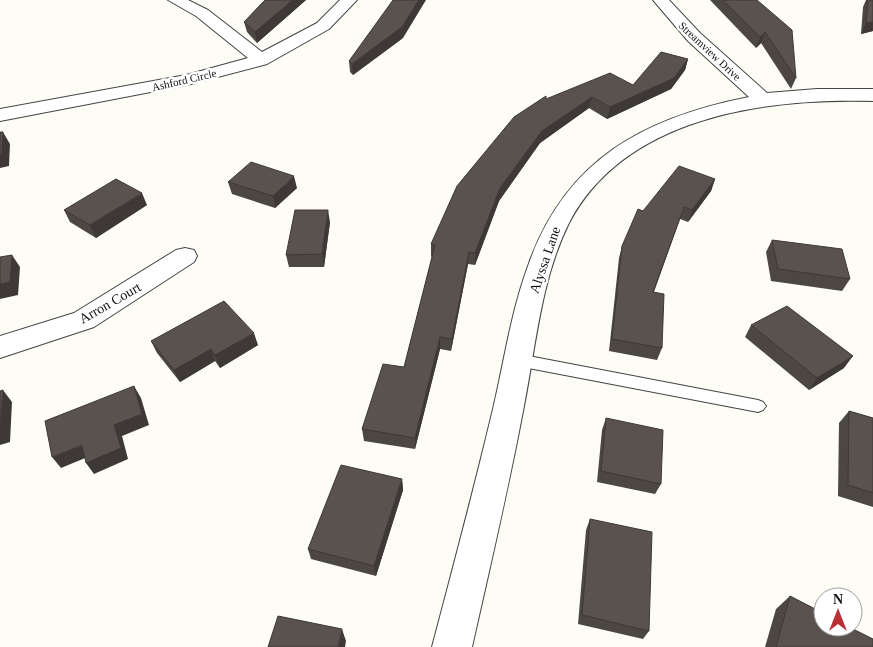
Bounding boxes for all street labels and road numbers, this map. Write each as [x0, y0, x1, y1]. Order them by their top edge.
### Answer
street label: Streamview Drive [677, 19, 744, 83]
street label: Ashford Circle [151, 67, 217, 93]
street label: Alyssa Lane [527, 225, 563, 295]
street label: Arron Court [76, 279, 144, 327]

